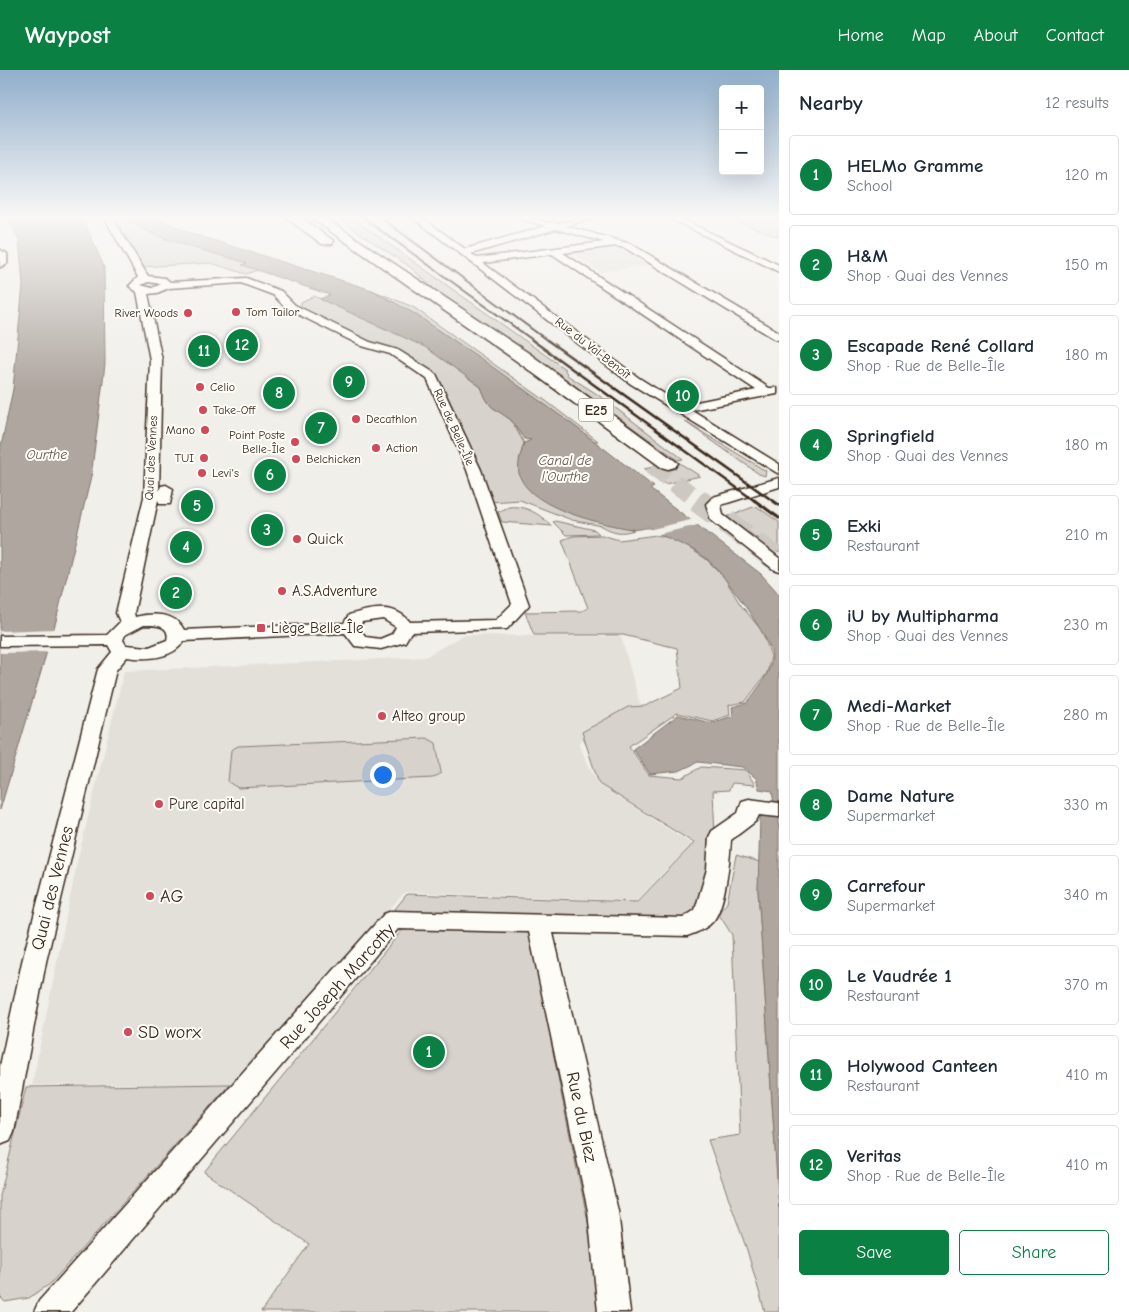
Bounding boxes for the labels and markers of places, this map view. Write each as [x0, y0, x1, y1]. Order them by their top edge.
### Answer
place label: Tom Tailor [246, 305, 299, 319]
place label: River Woods [115, 306, 178, 320]
marker: Tom Tailor [230, 306, 242, 318]
marker: River Woods [182, 307, 194, 319]
pin: 12 [226, 326, 258, 364]
pin: 11 [188, 332, 220, 370]
pin: 9 [333, 363, 365, 401]
pin: 8 [263, 374, 295, 412]
pin: 10 [667, 377, 699, 415]
place label: Celio [210, 380, 235, 394]
marker: Celio [194, 381, 206, 393]
place label: Take-Off [213, 403, 256, 417]
marker: Take-Off [197, 404, 209, 416]
pin: 7 [305, 409, 337, 447]
place label: Decathlon [366, 412, 417, 426]
marker: Decathlon [350, 413, 362, 425]
place label: Mano [166, 423, 195, 437]
marker: Mano [199, 424, 211, 436]
place label: Point Poste Belle-Île [229, 428, 285, 456]
marker: Point Poste Belle-Île [289, 436, 301, 448]
place label: Action [386, 441, 418, 455]
marker: Action [370, 442, 382, 454]
place label: TUI [175, 451, 194, 465]
marker: TUI [198, 452, 210, 464]
place label: Belchicken [306, 452, 361, 466]
marker: Belchicken [290, 453, 302, 465]
pin: 6 [254, 456, 286, 494]
place label: Levi's [212, 466, 239, 480]
marker: Levi's [196, 467, 208, 479]
pin: 5 [181, 487, 213, 525]
pin: 3 [251, 511, 283, 549]
pin: 4 [170, 528, 202, 566]
place label: Quick [307, 530, 344, 548]
marker: Quick [291, 533, 303, 545]
pin: 2 [160, 574, 192, 612]
place label: A.S.Adventure [292, 582, 378, 600]
marker: A.S.Adventure [276, 585, 288, 597]
place label: Liège Belle-Île [271, 618, 364, 637]
marker: Liège Belle-Île [255, 622, 267, 634]
place label: Alteo group [392, 707, 466, 725]
marker: Alteo group [376, 710, 388, 722]
place label: Pure capital [169, 795, 244, 813]
marker: Pure capital [153, 798, 165, 810]
place label: AG [160, 886, 183, 907]
marker: AG [144, 890, 156, 902]
place label: SD worx [138, 1022, 201, 1043]
marker: SD worx [122, 1026, 134, 1038]
pin: 1 [413, 1033, 445, 1071]

